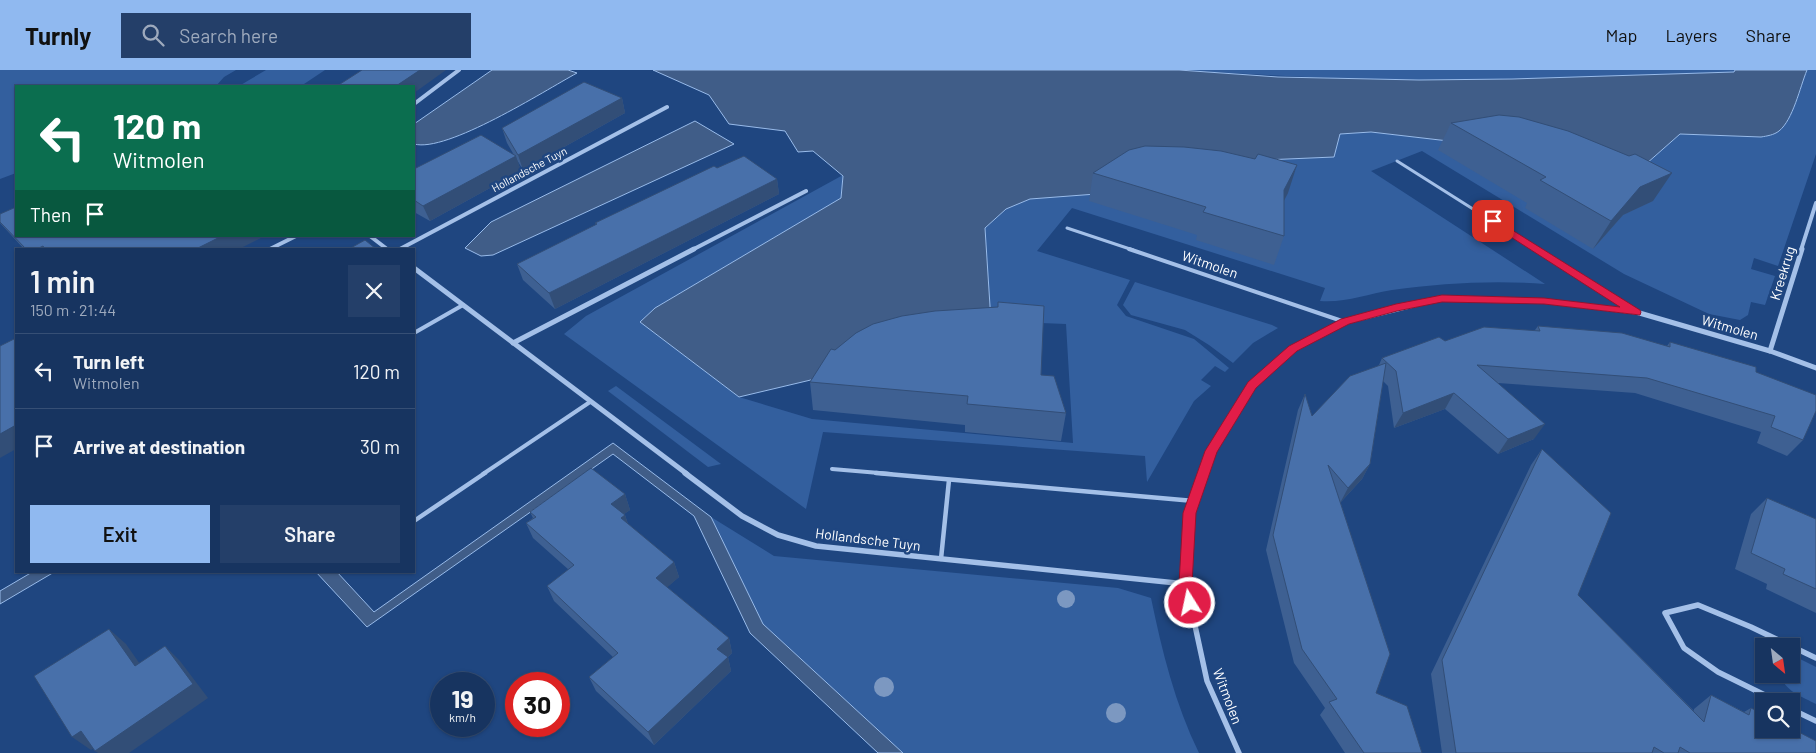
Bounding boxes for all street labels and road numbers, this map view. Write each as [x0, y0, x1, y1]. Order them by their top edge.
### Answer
street label: Hollandsche Tuyn [489, 144, 569, 194]
street label: Kreekrug [1766, 244, 1798, 302]
street label: Witmolen [1180, 246, 1240, 282]
street label: Witmolen [1700, 311, 1760, 343]
street label: Hollandsche Tuyn [814, 524, 922, 554]
street label: Witmolen [1210, 666, 1246, 726]

